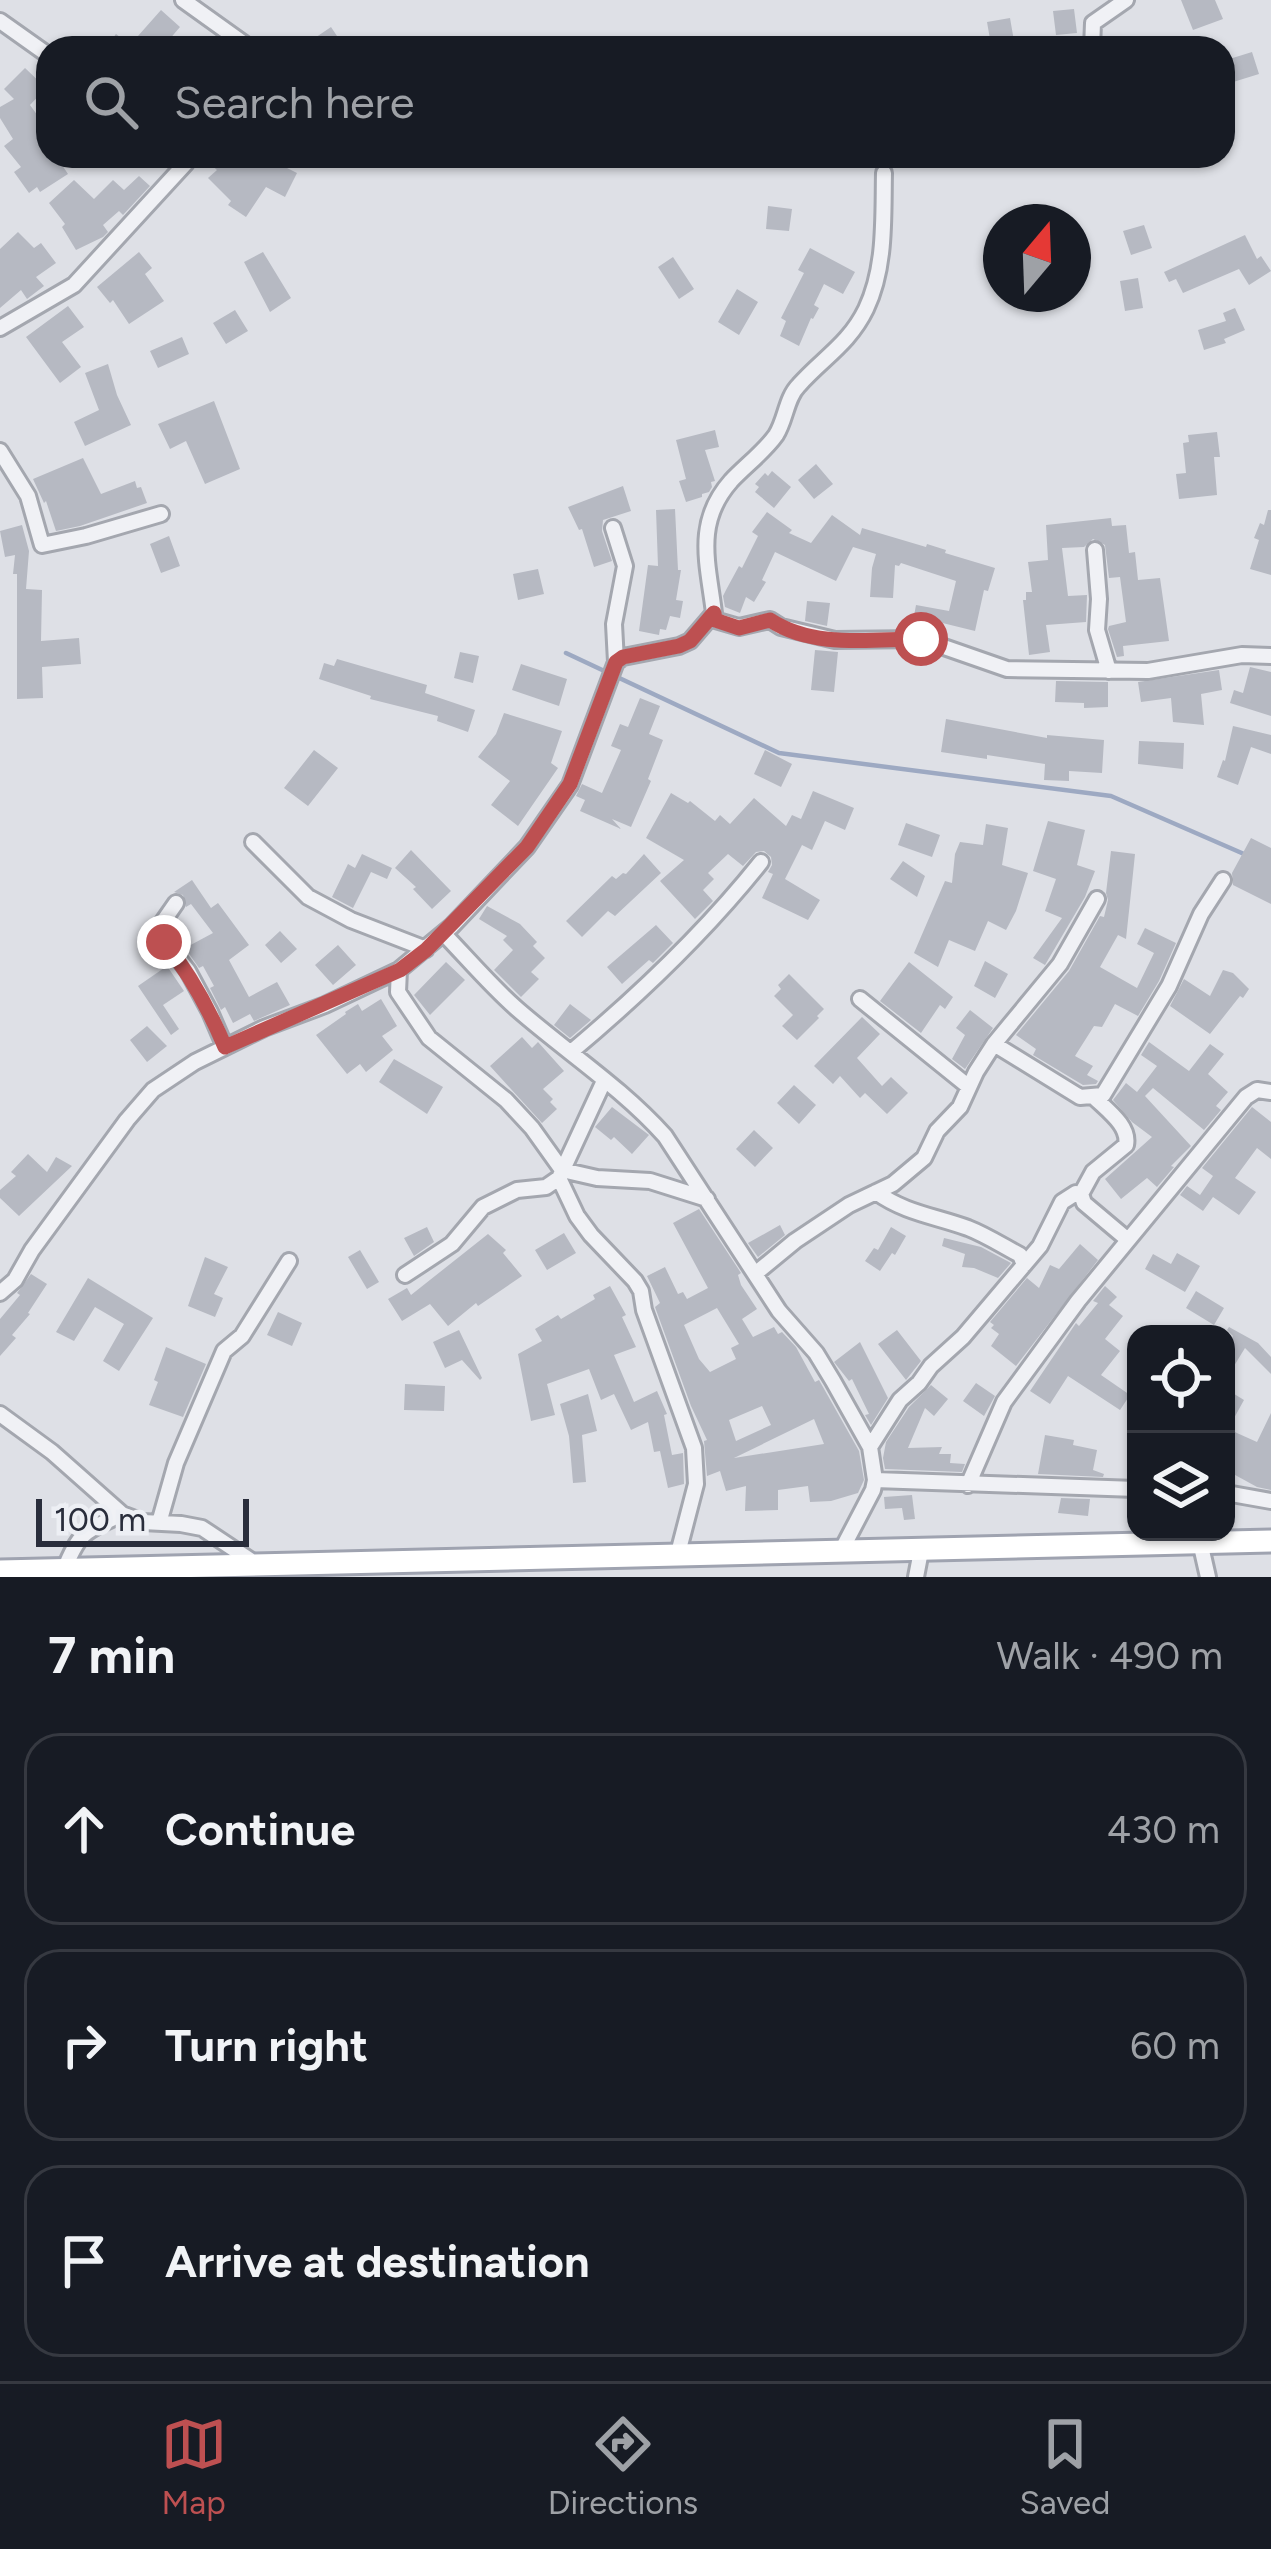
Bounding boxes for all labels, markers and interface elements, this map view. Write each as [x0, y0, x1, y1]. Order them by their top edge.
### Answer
search box [36, 36, 1235, 168]
icon: search [78, 69, 144, 135]
text: Search here [174, 75, 414, 129]
north arrow [983, 204, 1091, 312]
route start [894, 612, 948, 666]
route end [137, 915, 191, 969]
map controls [1127, 1325, 1235, 1541]
button: locate [1127, 1325, 1235, 1433]
button: layers [1127, 1433, 1235, 1541]
scale bar [36, 1493, 249, 1546]
text: 100 m [54, 1500, 146, 1539]
text: 7 min [48, 1625, 175, 1686]
text: Walk · 490 m [996, 1632, 1223, 1679]
icon: ahead [51, 1796, 117, 1862]
text: Continue [165, 1802, 355, 1856]
text: 430 m [1107, 1806, 1220, 1853]
icon: right [51, 2012, 117, 2078]
text: Turn right [165, 2018, 368, 2072]
text: 60 m [1130, 2022, 1220, 2069]
icon: arrive [51, 2228, 117, 2294]
text: Arrive at destination [165, 2234, 589, 2288]
tab: Map [161, 2411, 227, 2522]
tab: Directions [548, 2411, 698, 2522]
tab: Saved [1019, 2411, 1110, 2522]

